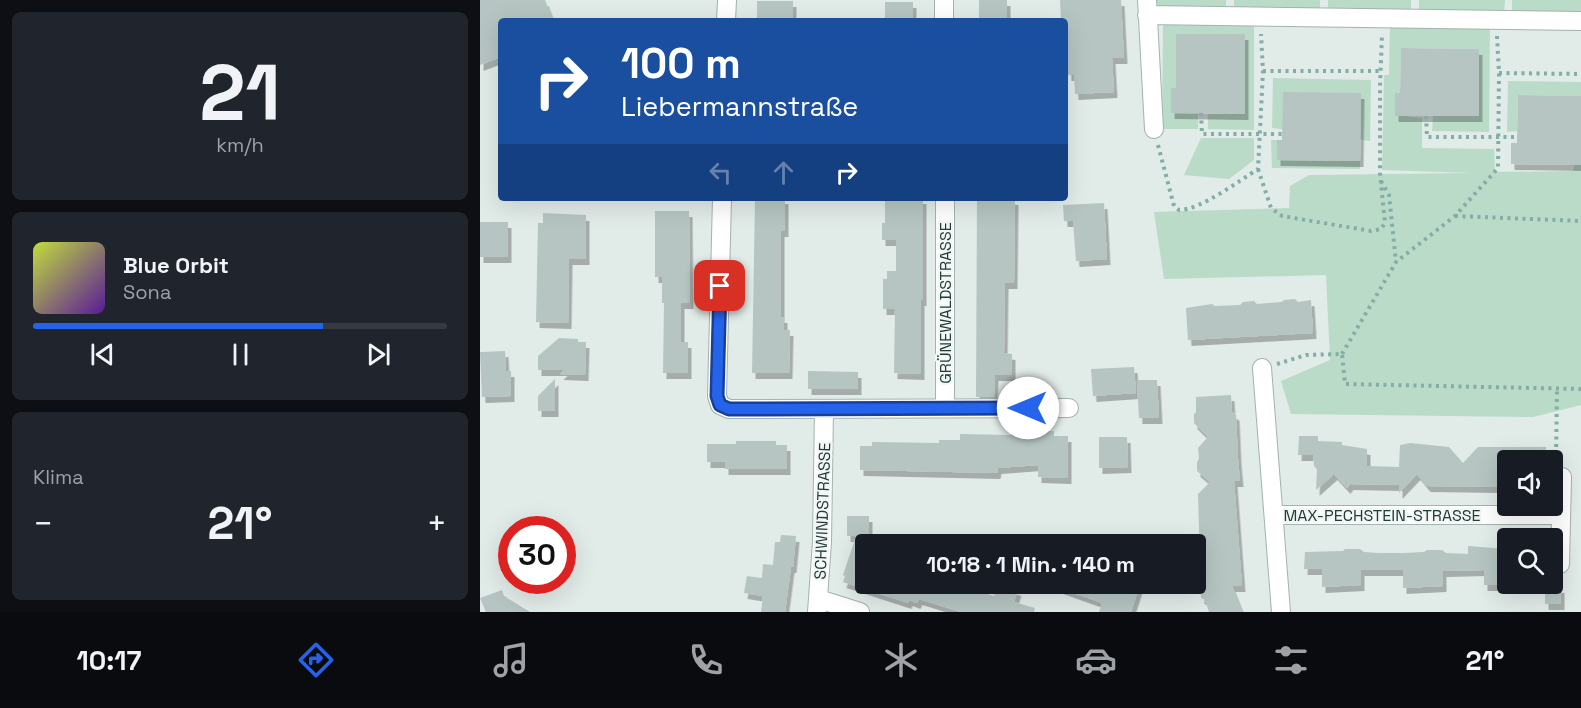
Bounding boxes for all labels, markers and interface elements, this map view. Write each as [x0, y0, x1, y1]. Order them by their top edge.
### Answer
text: 100 m [621, 37, 741, 90]
icon: right [522, 42, 600, 120]
text: 21 [199, 43, 281, 143]
text: Liebermannstraße [621, 89, 858, 124]
text: km/h [216, 132, 264, 158]
icon: left [704, 156, 737, 189]
icon: ahead [767, 156, 800, 189]
icon: right [830, 156, 863, 189]
street label: GRÜNEWALDSTRASSE [935, 222, 956, 384]
text: Blue Orbit [123, 251, 229, 279]
pin [694, 260, 745, 311]
icon: arrive [703, 269, 736, 302]
text: Sona [123, 279, 171, 305]
icon: previous [86, 338, 119, 371]
icon: pause [224, 338, 257, 371]
icon: next [362, 338, 395, 371]
position arrow [996, 376, 1060, 440]
street label: SCHWINDSTRASSE [810, 442, 835, 580]
map controls [1497, 450, 1563, 594]
button: sound [1497, 450, 1563, 516]
text: Klima [33, 464, 84, 490]
text: 21° [208, 495, 272, 552]
text: − [33, 503, 53, 545]
text: + [427, 503, 447, 545]
street label: MAX-PECHSTEIN-STRASSE [1283, 505, 1481, 526]
speed limit sign: 30 [498, 516, 576, 594]
button: search [1497, 528, 1563, 594]
text: 10:18 · 1 Min. · 140 m [926, 550, 1135, 578]
icon: directions [295, 639, 337, 681]
icon: music [490, 639, 532, 681]
icon: phone [685, 639, 727, 681]
icon: climate [880, 639, 922, 681]
icon: car [1075, 639, 1117, 681]
icon: filters [1270, 639, 1312, 681]
text: 10:17 [77, 643, 141, 678]
text: 21° [1465, 643, 1504, 678]

